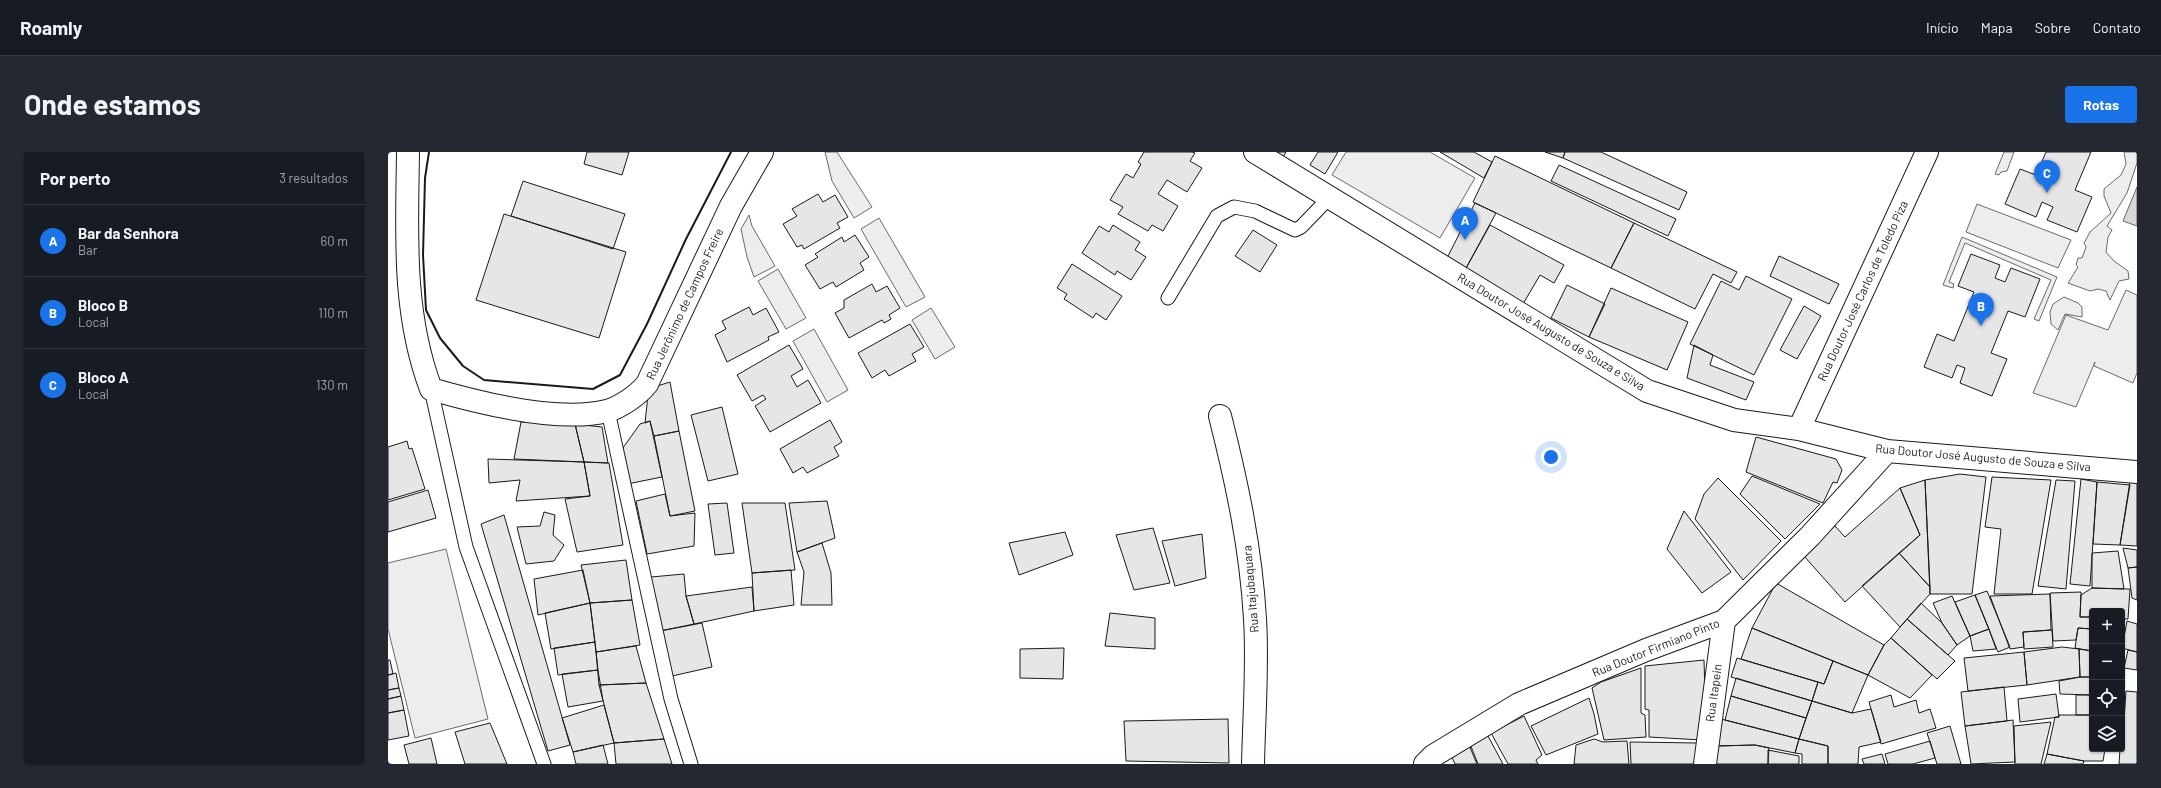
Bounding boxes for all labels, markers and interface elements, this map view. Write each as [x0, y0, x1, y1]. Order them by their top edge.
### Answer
text: Roamly [20, 16, 82, 39]
text: Início [1926, 19, 1959, 36]
text: Mapa [1981, 19, 2013, 36]
text: Sobre [2035, 19, 2071, 36]
text: Contato [2093, 19, 2141, 36]
button: Rotas [2065, 86, 2137, 123]
text: Onde estamos [24, 87, 201, 121]
pin: C [2034, 160, 2060, 193]
text: Por perto [40, 168, 110, 188]
text: 3 resultados [279, 170, 348, 186]
street label: Rua Doutor José Carlos de Toledo Piza [1814, 198, 1910, 383]
pin: A [1452, 207, 1478, 240]
text: Bar da Senhora [78, 224, 179, 242]
street label: Rua Jerônimo de Campos Freire [643, 226, 725, 382]
text: A [49, 233, 57, 249]
text: 60 m [321, 233, 348, 249]
text: Bar [78, 242, 97, 258]
street label: Rua Doutor José Augusto de Souza e Silva [1455, 269, 1648, 393]
pin: B [1968, 293, 1994, 326]
text: Bloco B [78, 296, 128, 314]
text: B [49, 305, 57, 321]
text: 110 m [318, 305, 348, 321]
text: Local [78, 314, 109, 330]
text: Bloco A [78, 368, 129, 386]
text: C [49, 377, 57, 393]
text: 130 m [316, 377, 348, 393]
text: Local [78, 386, 109, 402]
street label: Rua Doutor José Augusto de Souza e Silva [1875, 441, 2091, 473]
your location [1541, 447, 1561, 467]
street label: Rua Itajubaquara [1239, 545, 1261, 633]
map controls [2089, 608, 2125, 752]
button: + [2089, 608, 2125, 644]
street label: Rua Doutor Firmiano Pinto [1590, 615, 1721, 679]
button: − [2089, 644, 2125, 680]
street label: Rua Itapein [1702, 663, 1724, 723]
button: locate [2089, 680, 2125, 716]
button: layers [2089, 716, 2125, 752]

